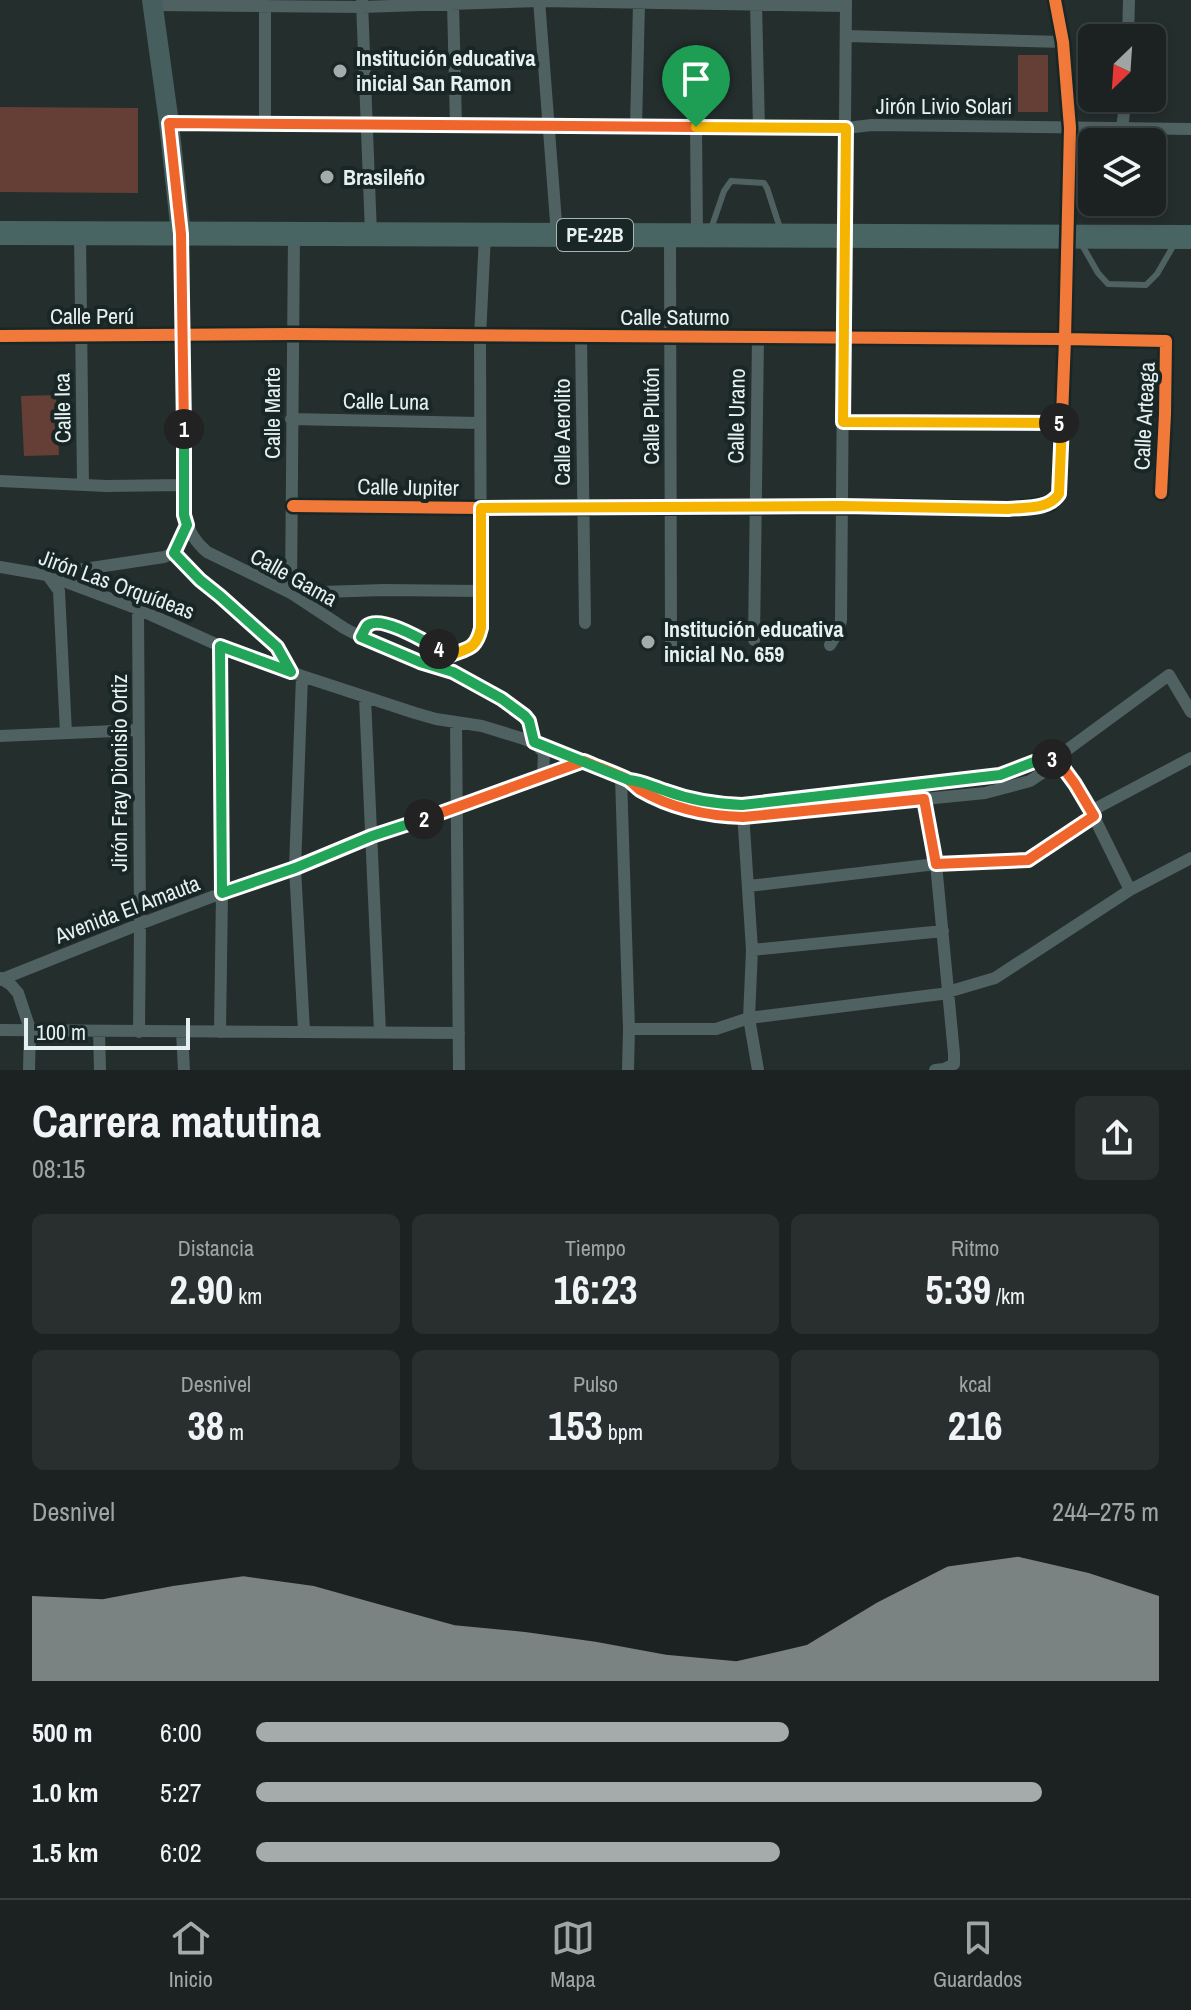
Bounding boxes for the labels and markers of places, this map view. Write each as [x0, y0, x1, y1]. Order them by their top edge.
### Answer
place label: Institución educativa inicial San Ramon [356, 43, 535, 98]
pin [662, 45, 730, 127]
marker: Institución educativa inicial San Ramon [331, 62, 349, 80]
place label: Brasileño [343, 162, 425, 192]
marker: Brasileño [318, 168, 336, 186]
pin: 5 [1039, 403, 1079, 443]
pin: 1 [164, 409, 204, 449]
place label: Institución educativa inicial No. 659 [664, 614, 843, 669]
pin: 4 [419, 629, 459, 669]
marker: Institución educativa inicial No. 659 [639, 633, 657, 651]
pin: 3 [1032, 739, 1072, 779]
pin: 2 [404, 799, 444, 839]

